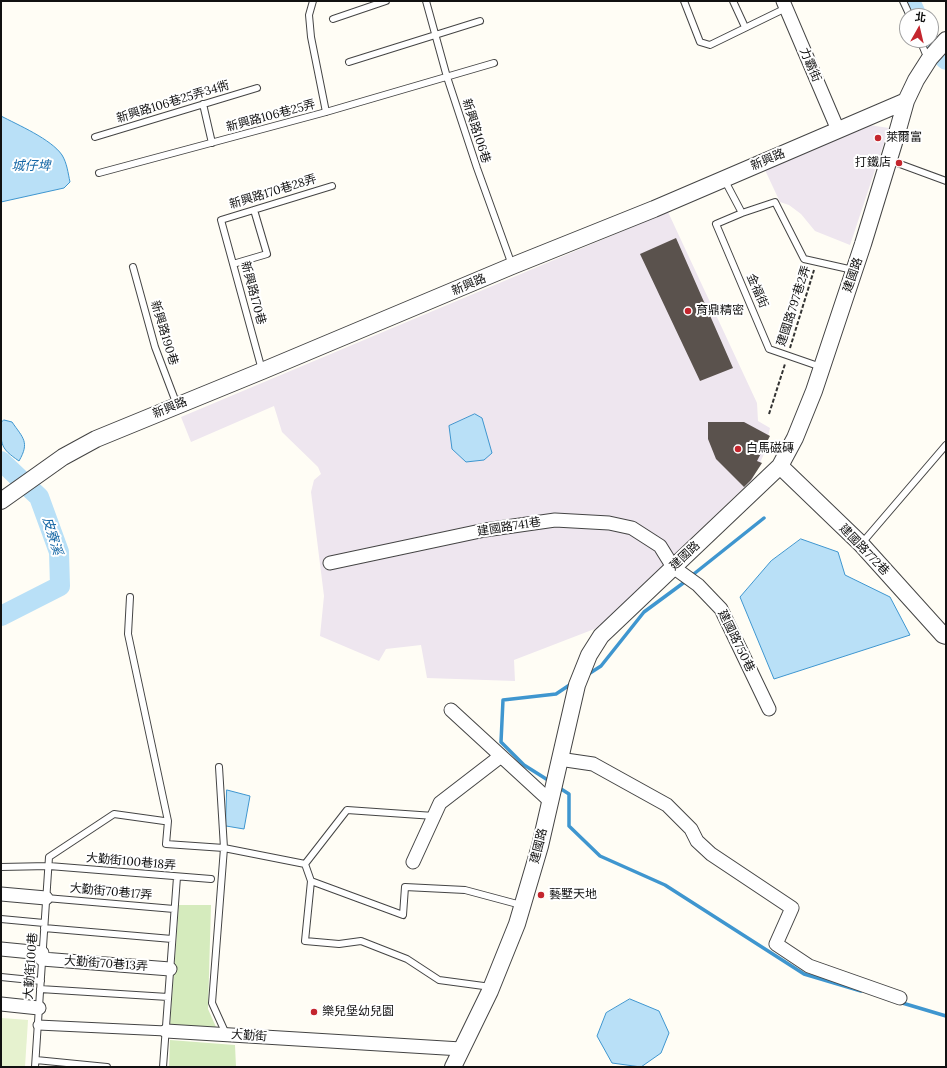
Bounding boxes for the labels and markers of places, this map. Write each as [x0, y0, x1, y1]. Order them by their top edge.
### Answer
place label: 萊爾富 [886, 131, 922, 145]
marker: 萊爾富 [873, 133, 883, 143]
place label: 打鐵店 [855, 156, 891, 170]
marker: 打鐵店 [894, 158, 904, 168]
place label: 育鼎精密 [696, 304, 744, 318]
marker: 育鼎精密 [683, 306, 693, 316]
place label: 白馬磁磚 [746, 442, 794, 456]
marker: 白馬磁磚 [733, 444, 743, 454]
place label: 藝墅天地 [549, 888, 597, 902]
marker: 藝墅天地 [536, 890, 546, 900]
place label: 樂兒堡幼兒園 [322, 1005, 394, 1019]
marker: 樂兒堡幼兒園 [309, 1007, 319, 1017]

